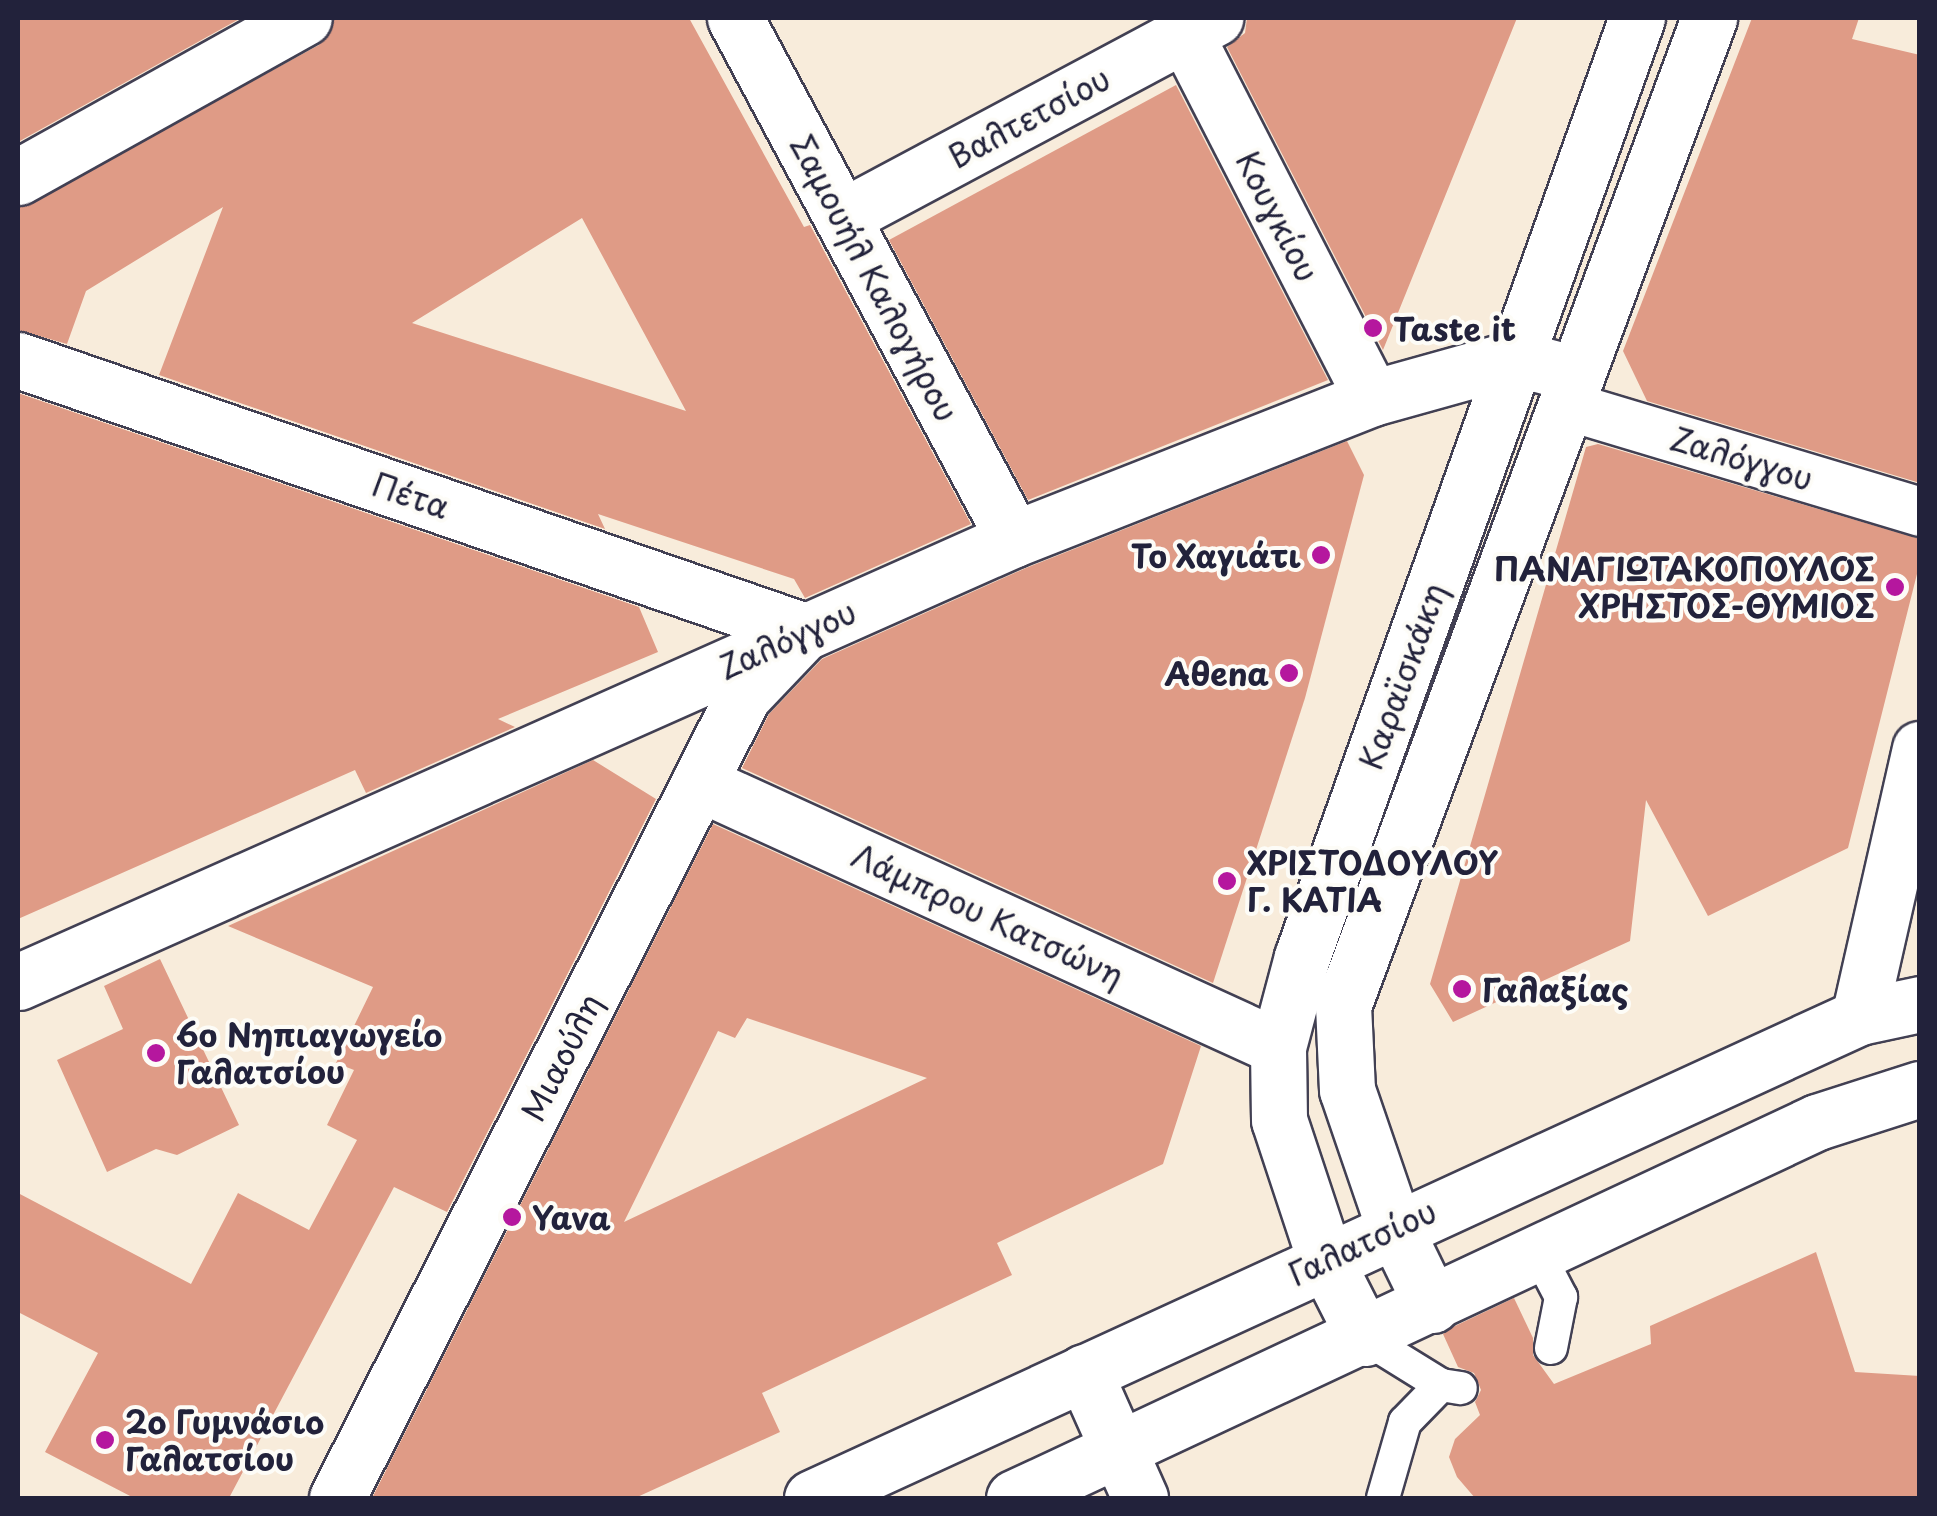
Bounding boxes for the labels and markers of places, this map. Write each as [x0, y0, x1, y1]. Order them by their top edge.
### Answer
place label: Taste it [1393, 309, 1516, 347]
marker: Taste it [1362, 317, 1384, 339]
place label: Το Χαγιάτι [1129, 536, 1301, 574]
marker: Το Χαγιάτι [1310, 544, 1332, 566]
place label: ΠΑΝΑΓΙΩΤΑΚΟΠΟΥΛΟΣ ΧΡΗΣΤΟΣ-ΘΥΜΙΟΣ [1494, 550, 1875, 625]
marker: ΠΑΝΑΓΙΩΤΑΚΟΠΟΥΛΟΣ ΧΡΗΣΤΟΣ-ΘΥΜΙΟΣ [1884, 576, 1906, 598]
place label: Αθena [1164, 654, 1269, 692]
marker: Αθena [1278, 662, 1300, 684]
place label: ΧΡΙΣΤΟΔΟΥΛΟΥ Γ. ΚΑΤΙΑ [1247, 844, 1498, 919]
marker: ΧΡΙΣΤΟΔΟΥΛΟΥ Γ. ΚΑΤΙΑ [1216, 870, 1238, 892]
place label: Γαλαξίας [1482, 970, 1629, 1008]
marker: Γαλαξίας [1451, 978, 1473, 1000]
place label: 6ο Νηπιαγωγείο Γαλατσίου [176, 1016, 443, 1091]
marker: 6ο Νηπιαγωγείο Γαλατσίου [145, 1042, 167, 1064]
place label: Yava [532, 1198, 611, 1236]
marker: Yava [501, 1206, 523, 1228]
place label: 2ο Γυμνάσιο Γαλατσίου [125, 1403, 325, 1478]
marker: 2ο Γυμνάσιο Γαλατσίου [94, 1429, 116, 1451]

